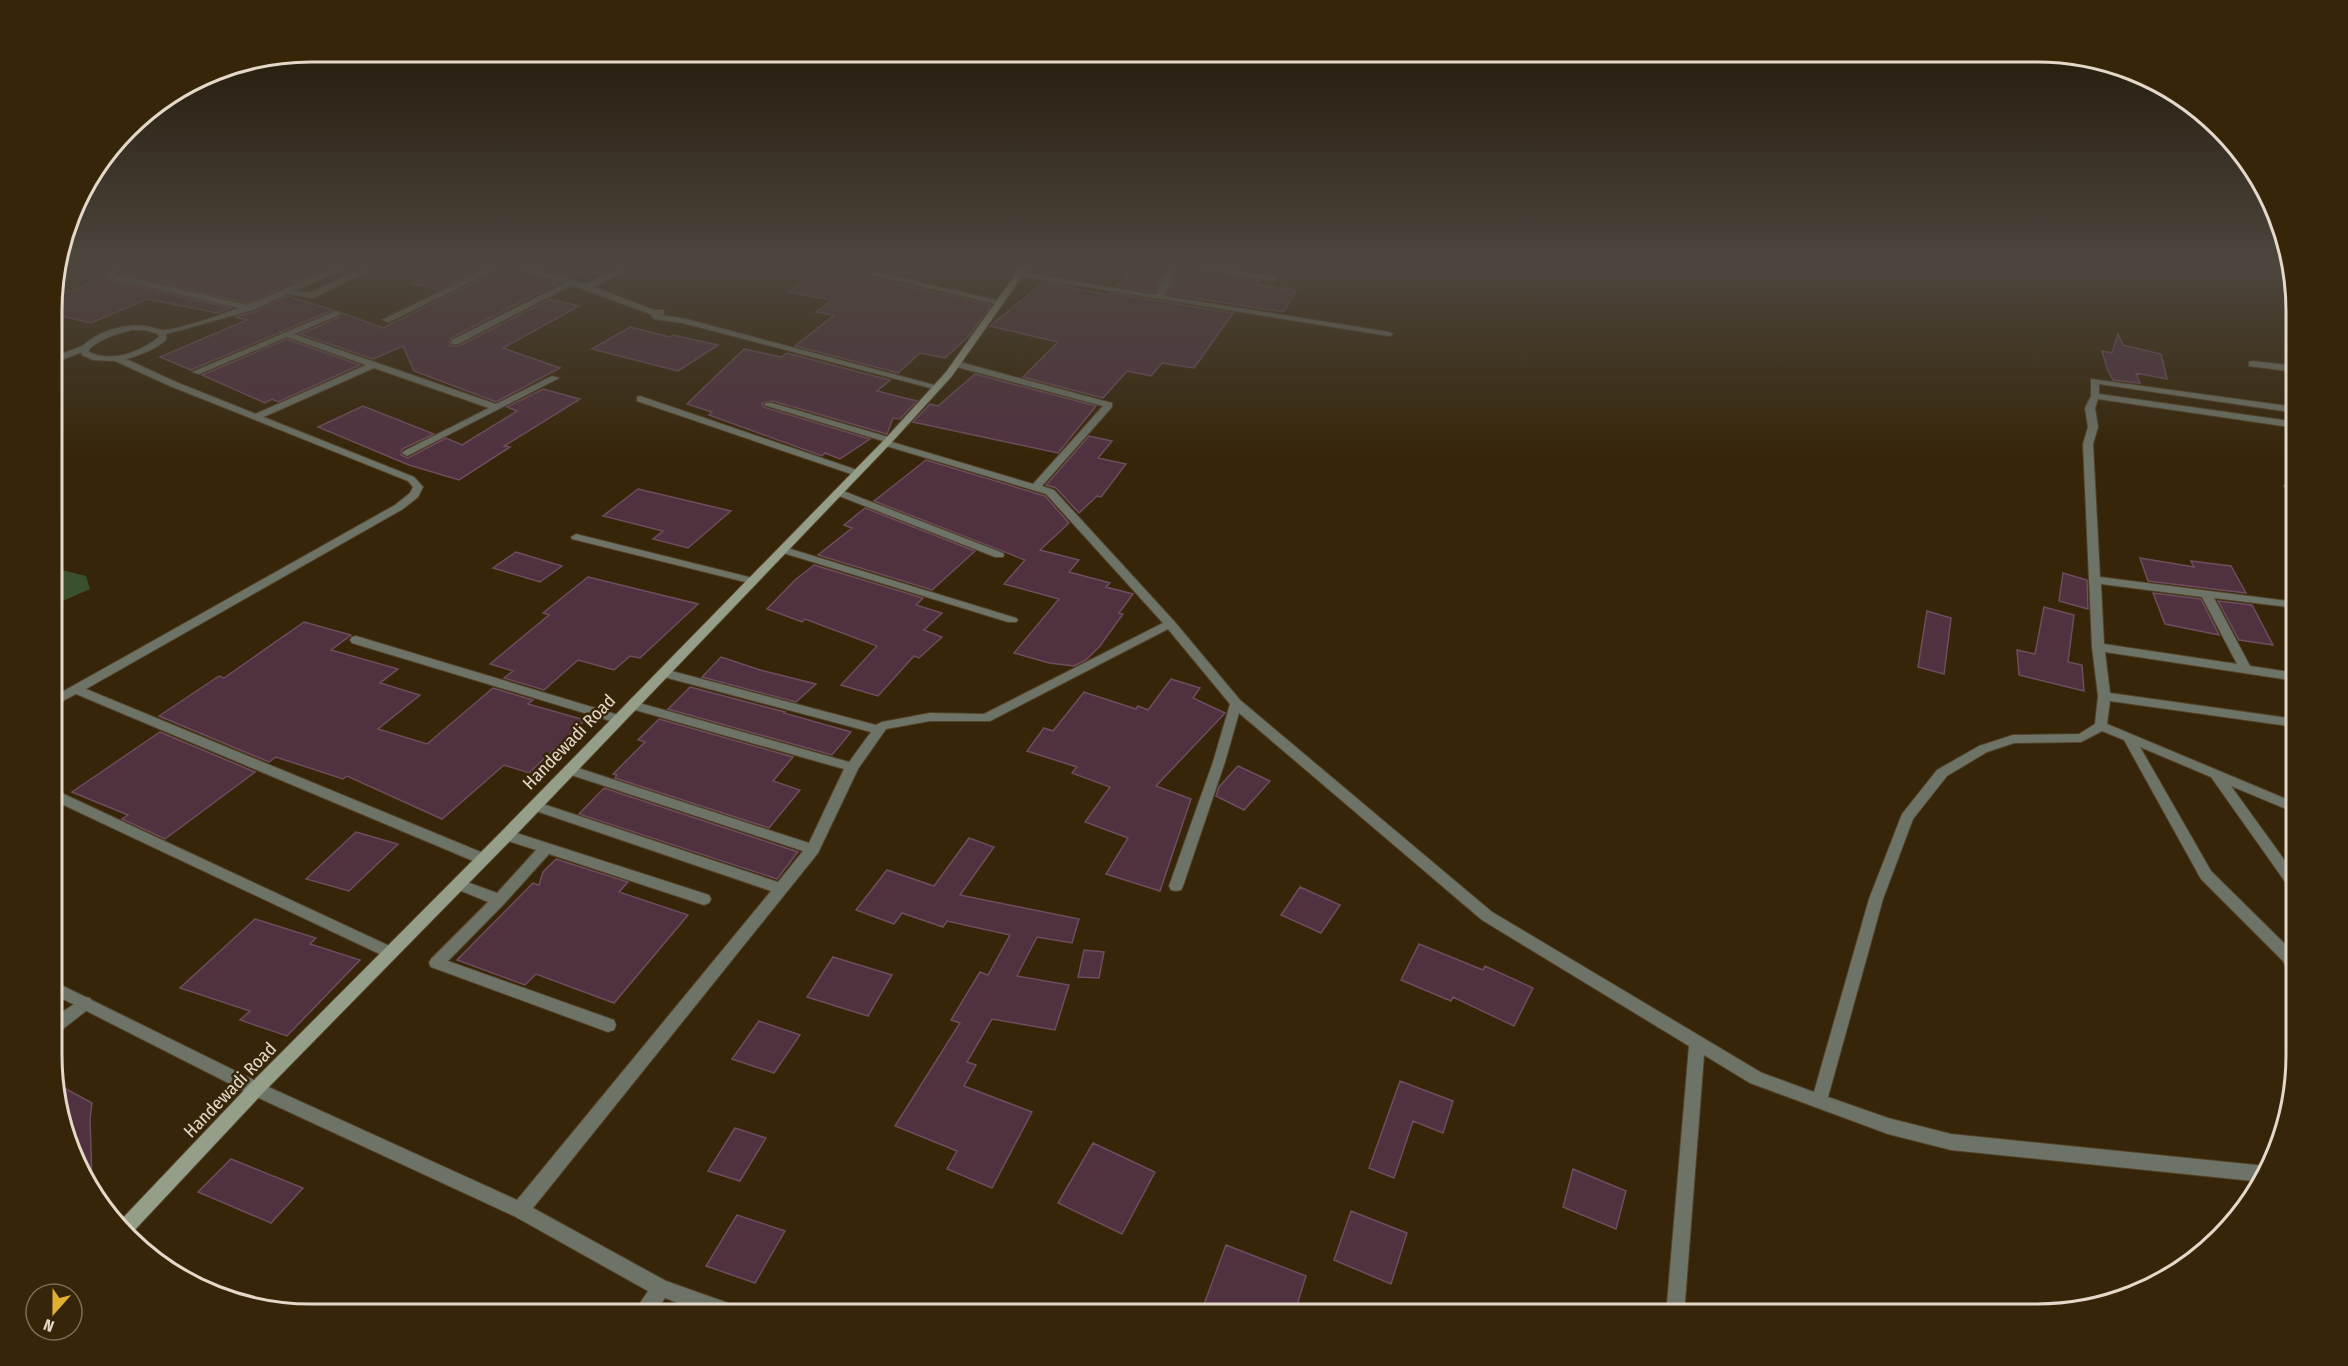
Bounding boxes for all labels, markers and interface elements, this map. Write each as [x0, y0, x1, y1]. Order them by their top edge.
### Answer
street label: Handewadi Road [518, 690, 620, 794]
street label: Handewadi Road [179, 1038, 281, 1142]
north arrow [24, 1282, 84, 1342]
text: N [41, 1315, 57, 1336]

